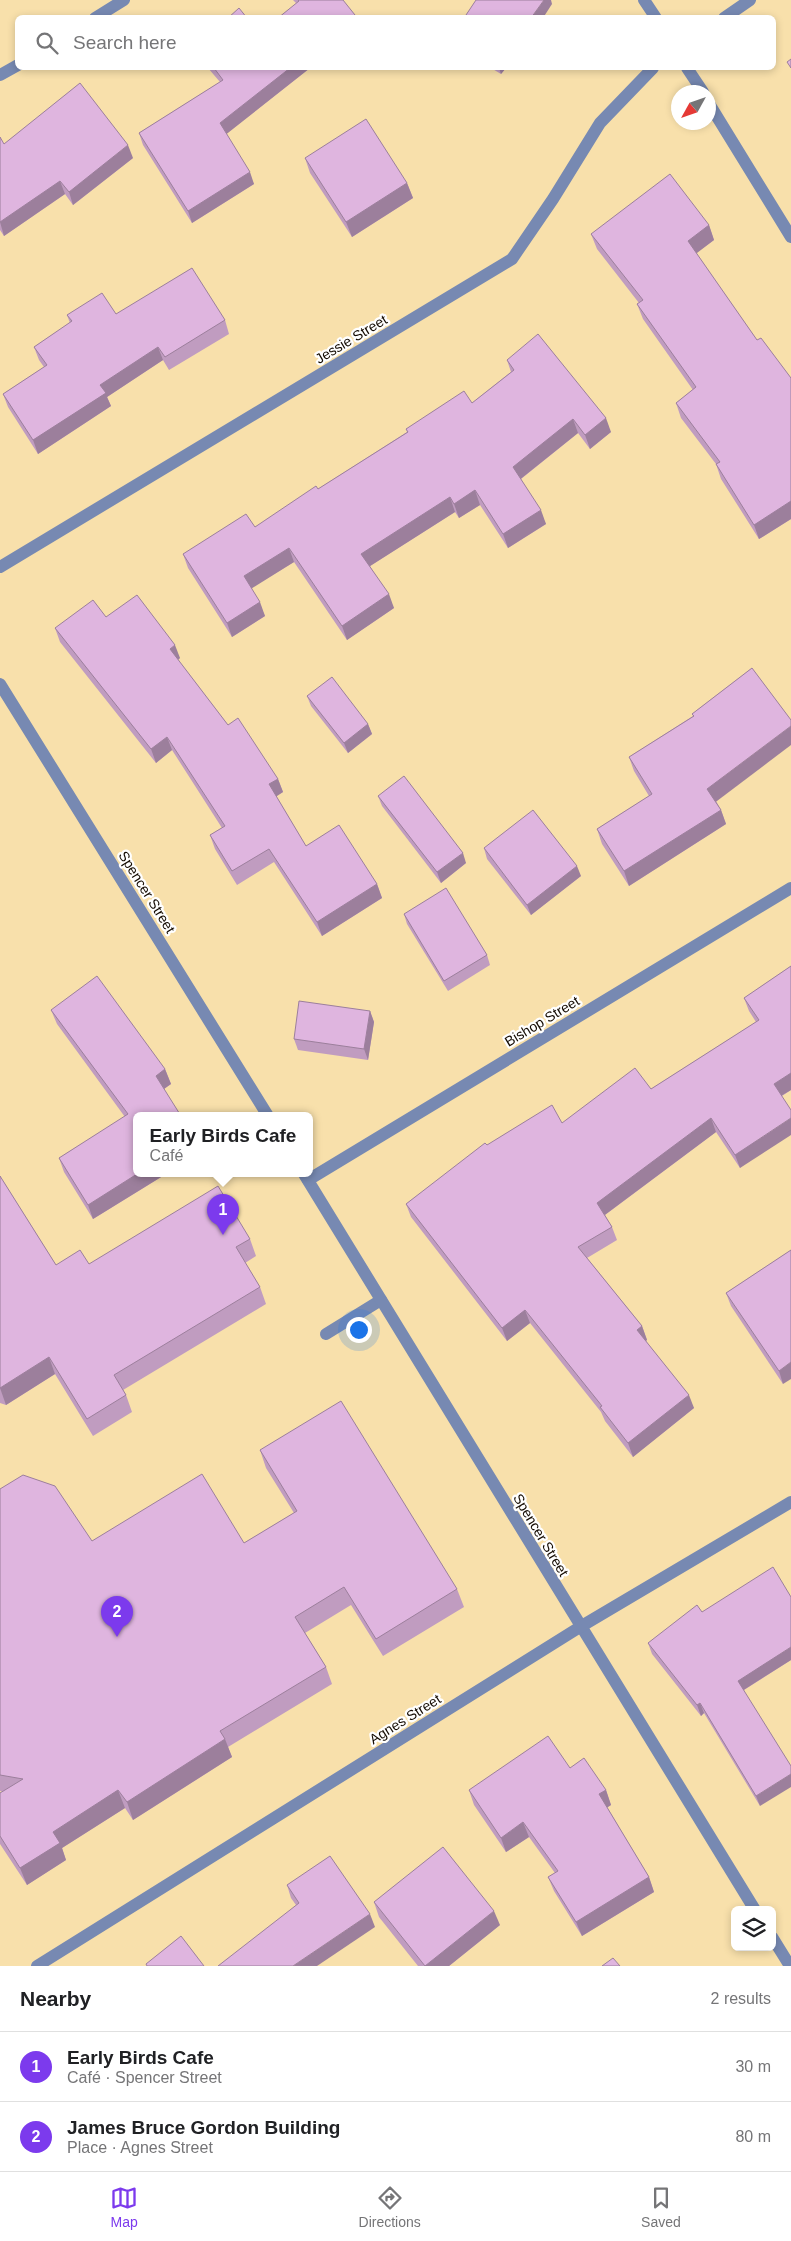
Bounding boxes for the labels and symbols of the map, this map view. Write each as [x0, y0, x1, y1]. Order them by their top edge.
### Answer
north arrow [671, 85, 716, 130]
street label: Jessie Street [312, 311, 390, 367]
street label: Spencer Street [115, 848, 179, 936]
street label: Bishop Street [502, 992, 582, 1050]
pin: 1 [207, 1194, 239, 1235]
your location [346, 1317, 372, 1343]
street label: Spencer Street [510, 1491, 572, 1579]
pin: 2 [101, 1596, 133, 1637]
street label: Agnes Street [366, 1691, 444, 1747]

